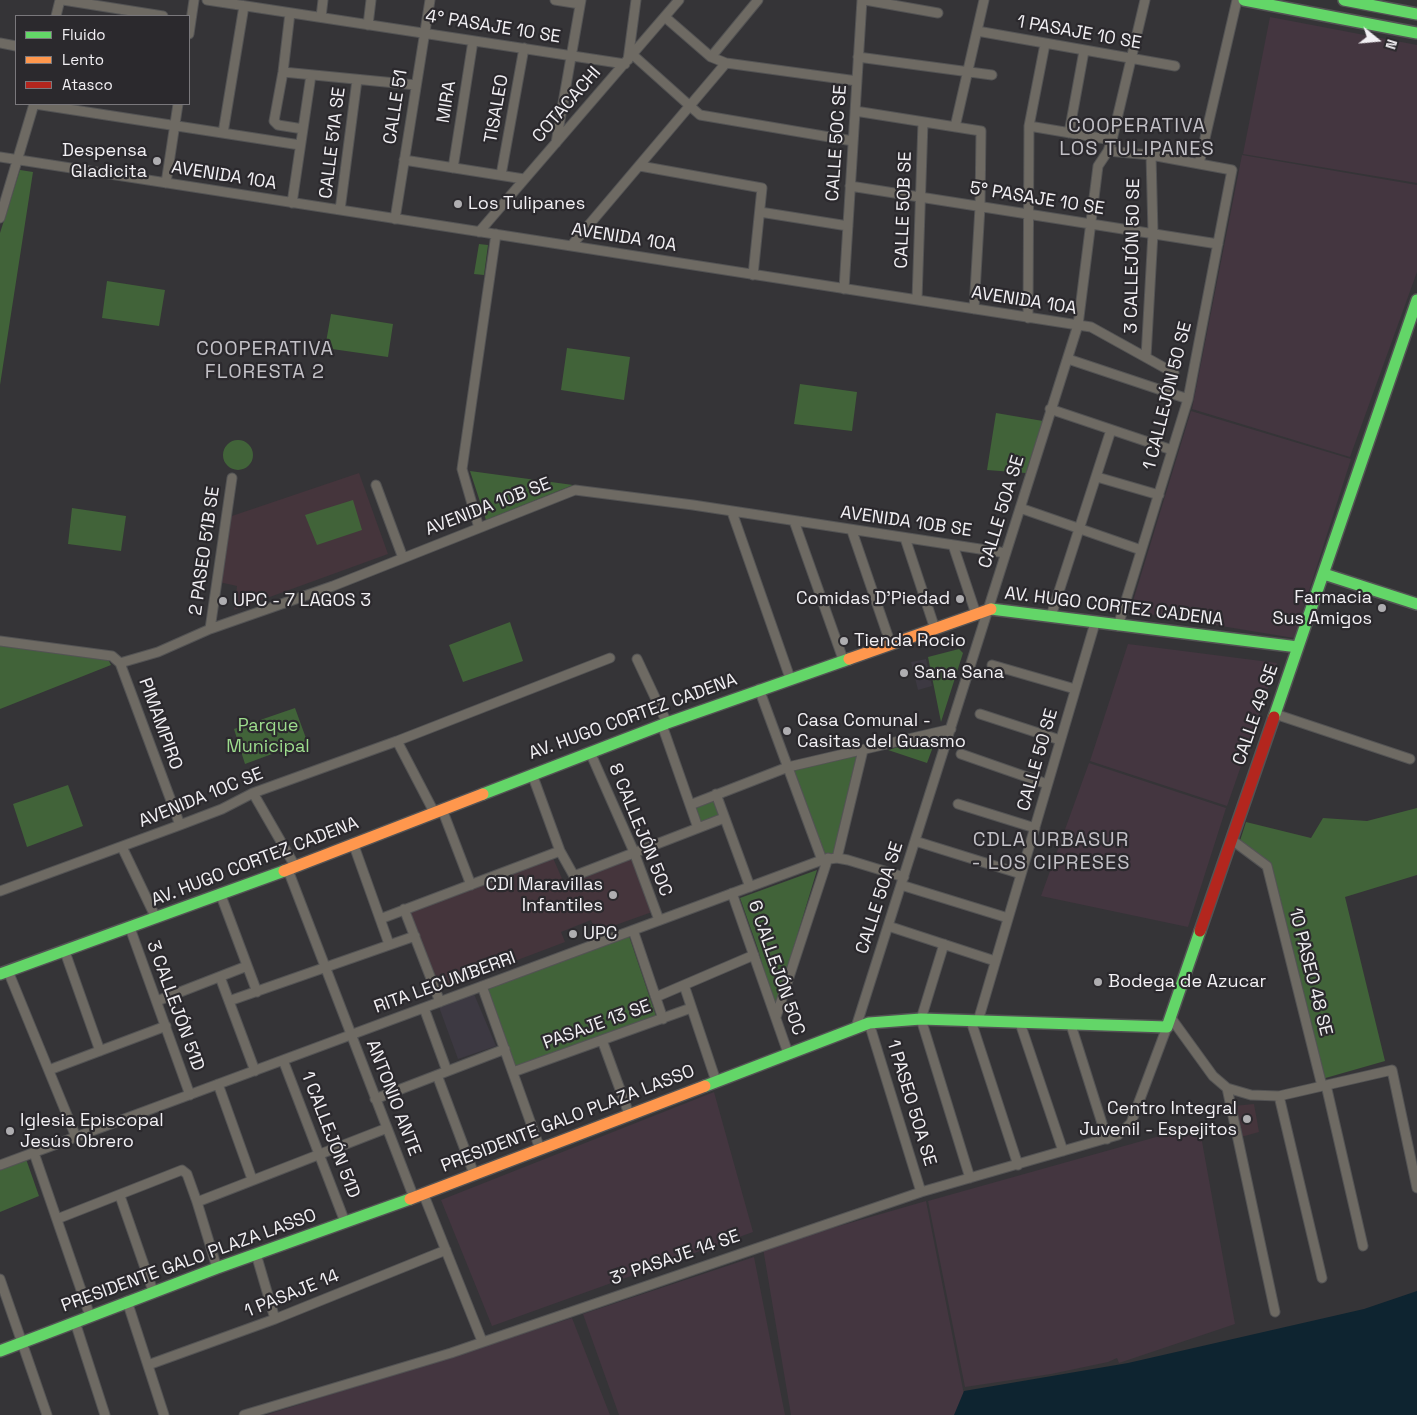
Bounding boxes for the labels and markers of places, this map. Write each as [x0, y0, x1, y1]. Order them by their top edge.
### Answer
place label: Despensa Gladicita [62, 140, 147, 182]
marker: Despensa Gladicita [151, 155, 163, 167]
place label: Los Tulipanes [468, 193, 585, 215]
marker: Los Tulipanes [452, 198, 464, 210]
place label: Farmacia Sus Amigos [1272, 587, 1372, 630]
place label: Comidas D'Piedad [796, 588, 950, 610]
place label: UPC - 7 LAGOS 3 [233, 590, 371, 612]
marker: Comidas D'Piedad [954, 593, 966, 605]
marker: UPC - 7 LAGOS 3 [217, 595, 229, 607]
marker: Farmacia Sus Amigos [1376, 602, 1388, 614]
place label: Tienda Rocio [854, 630, 966, 652]
marker: Tienda Rocio [838, 635, 850, 647]
place label: Sana Sana [914, 662, 1004, 684]
marker: Sana Sana [898, 667, 910, 679]
place label: Casa Comunal - Casitas del Guasmo [797, 710, 966, 752]
marker: Casa Comunal - Casitas del Guasmo [781, 725, 793, 737]
place label: CDI Maravillas Infantiles [486, 874, 603, 916]
marker: CDI Maravillas Infantiles [607, 889, 619, 901]
place label: UPC [583, 923, 617, 945]
marker: UPC [567, 928, 579, 940]
place label: Bodega de Azucar [1108, 971, 1266, 993]
marker: Bodega de Azucar [1092, 976, 1104, 988]
place label: Centro Integral Juvenil - Espejitos [1079, 1098, 1237, 1140]
place label: Iglesia Episcopal Jesús Obrero [20, 1110, 164, 1152]
marker: Centro Integral Juvenil - Espejitos [1241, 1113, 1253, 1125]
marker: Iglesia Episcopal Jesús Obrero [4, 1125, 16, 1137]

